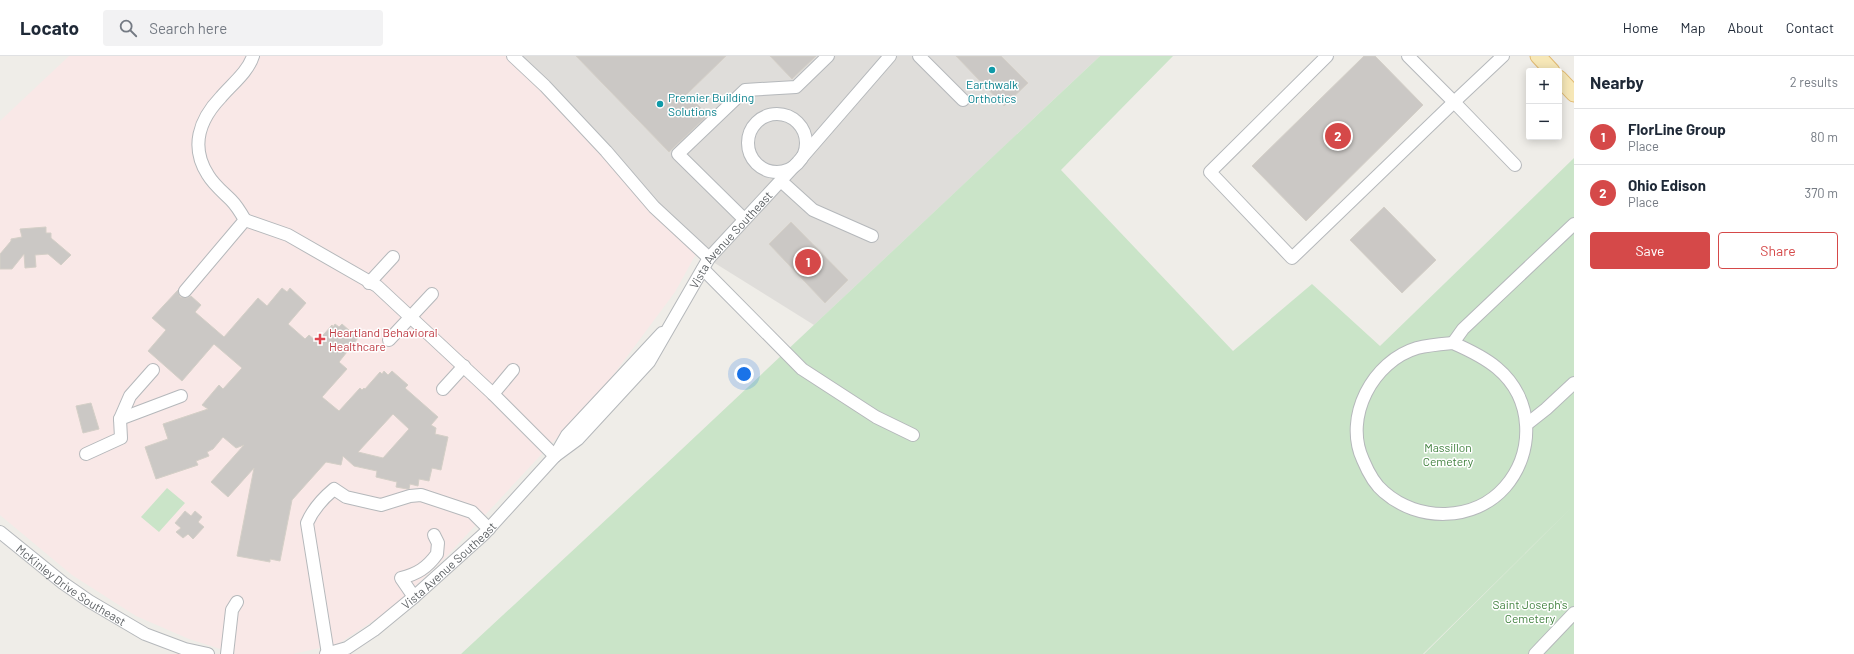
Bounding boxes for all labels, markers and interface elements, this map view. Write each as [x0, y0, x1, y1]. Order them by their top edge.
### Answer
search box [103, 10, 383, 46]
text: Locato [20, 16, 79, 39]
icon: search [117, 17, 139, 39]
text: Search here [149, 19, 227, 37]
text: Home [1623, 19, 1659, 36]
text: Map [1681, 19, 1705, 36]
text: About [1727, 19, 1764, 36]
text: Contact [1786, 19, 1834, 36]
marker: Earthwalk Orthotics [987, 65, 997, 75]
map controls [1526, 68, 1562, 140]
button: + [1526, 68, 1562, 104]
text: Nearby [1590, 72, 1644, 92]
text: 2 results [1790, 74, 1838, 90]
place label: Earthwalk Orthotics [966, 77, 1018, 105]
place label: Premier Building Solutions [668, 90, 754, 118]
marker: Premier Building Solutions [655, 99, 665, 109]
button: − [1526, 104, 1562, 140]
text: FlorLine Group [1628, 120, 1726, 138]
pin: 2 [1325, 121, 1351, 151]
text: 1 [1601, 129, 1605, 145]
text: 80 m [1811, 129, 1838, 145]
text: Place [1628, 138, 1659, 154]
text: Ohio Edison [1628, 176, 1706, 194]
text: 2 [1599, 185, 1607, 201]
text: 370 m [1804, 185, 1838, 201]
street label: Vista Avenue Southeast [686, 188, 775, 291]
text: Place [1628, 194, 1659, 210]
button: Save [1590, 232, 1710, 269]
button: Share [1718, 232, 1838, 269]
pin: 1 [795, 247, 821, 277]
place label: Heartland Behavioral Healthcare [329, 325, 437, 353]
marker: Heartland Behavioral Healthcare [314, 333, 326, 345]
your location [734, 364, 754, 384]
park label: Massillon Cemetery [1423, 440, 1474, 468]
street label: Vista Avenue Southeast [398, 519, 499, 612]
street label: McKinley Drive Southeast [14, 541, 129, 628]
park label: Saint Joseph's Cemetery [1493, 597, 1568, 625]

